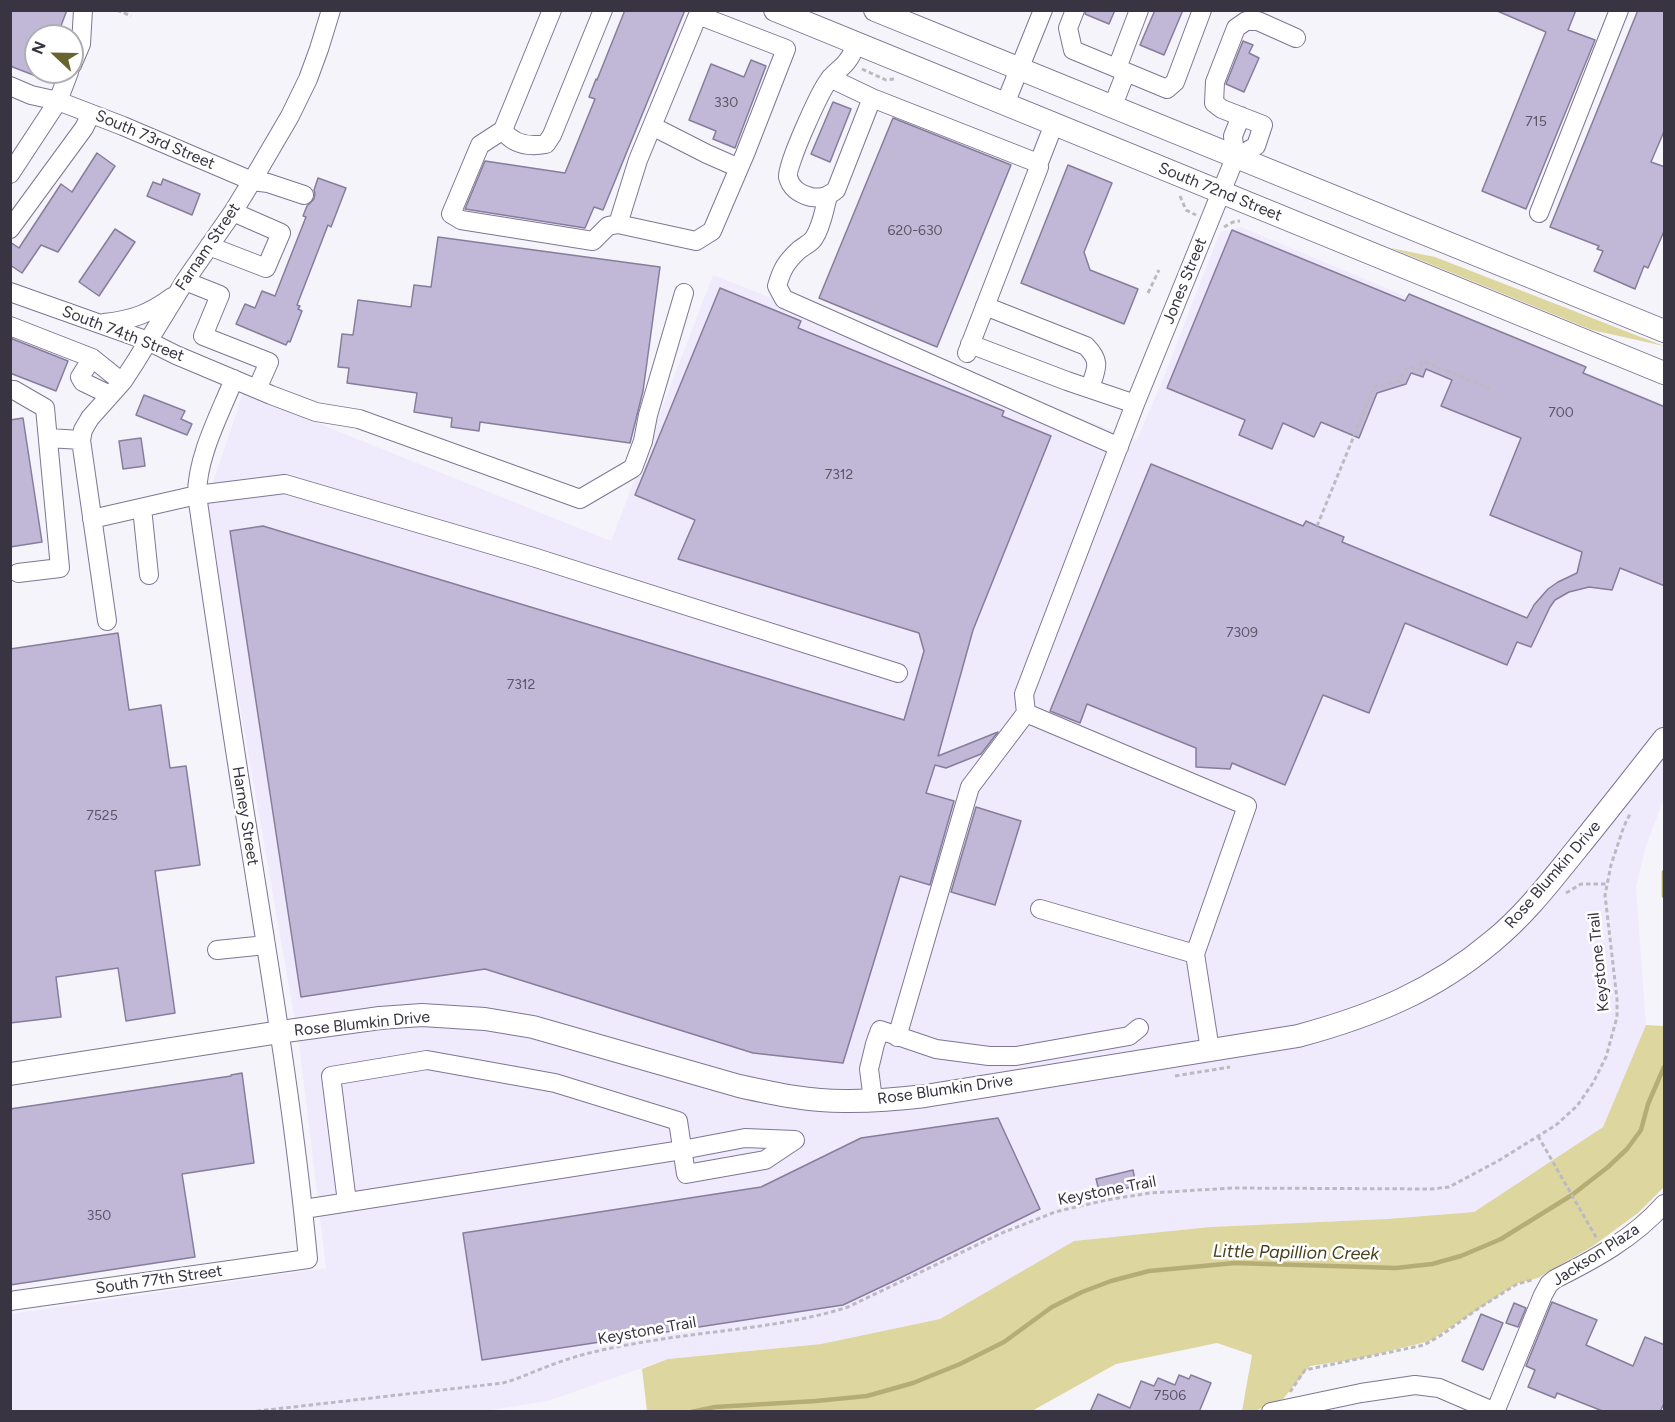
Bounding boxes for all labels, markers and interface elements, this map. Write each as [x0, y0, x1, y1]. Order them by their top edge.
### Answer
north arrow [24, 24, 84, 84]
text: N [28, 39, 50, 57]
house number: 330 [714, 95, 738, 111]
street label: South 73rd Street [92, 106, 218, 174]
house number: 715 [1525, 114, 1547, 130]
street label: South 72nd Street [1155, 158, 1285, 226]
street label: Farnam Street [172, 200, 244, 294]
house number: 620-630 [887, 223, 943, 239]
street label: Jones Street [1159, 235, 1211, 327]
street label: South 74th Street [59, 302, 187, 366]
house number: 700 [1548, 405, 1574, 421]
house number: 7312 [825, 467, 853, 483]
house number: 7309 [1226, 625, 1258, 641]
house number: 7312 [507, 677, 535, 693]
street label: Harney Street [228, 765, 262, 867]
house number: 7525 [86, 808, 118, 824]
street label: Rose Blumkin Drive [1501, 817, 1605, 933]
street label: Keystone Trail [1584, 911, 1614, 1013]
street label: Rose Blumkin Drive [293, 1007, 431, 1041]
street label: Rose Blumkin Drive [876, 1071, 1014, 1109]
street label: Keystone Trail [1056, 1172, 1158, 1210]
house number: 350 [87, 1208, 111, 1224]
street label: Jackson Plaza [1549, 1220, 1643, 1290]
water label: Little Papillion Creek [1213, 1241, 1379, 1265]
street label: South 77th Street [94, 1262, 224, 1298]
street label: Keystone Trail [596, 1313, 698, 1349]
house number: 7506 [1154, 1388, 1186, 1404]

